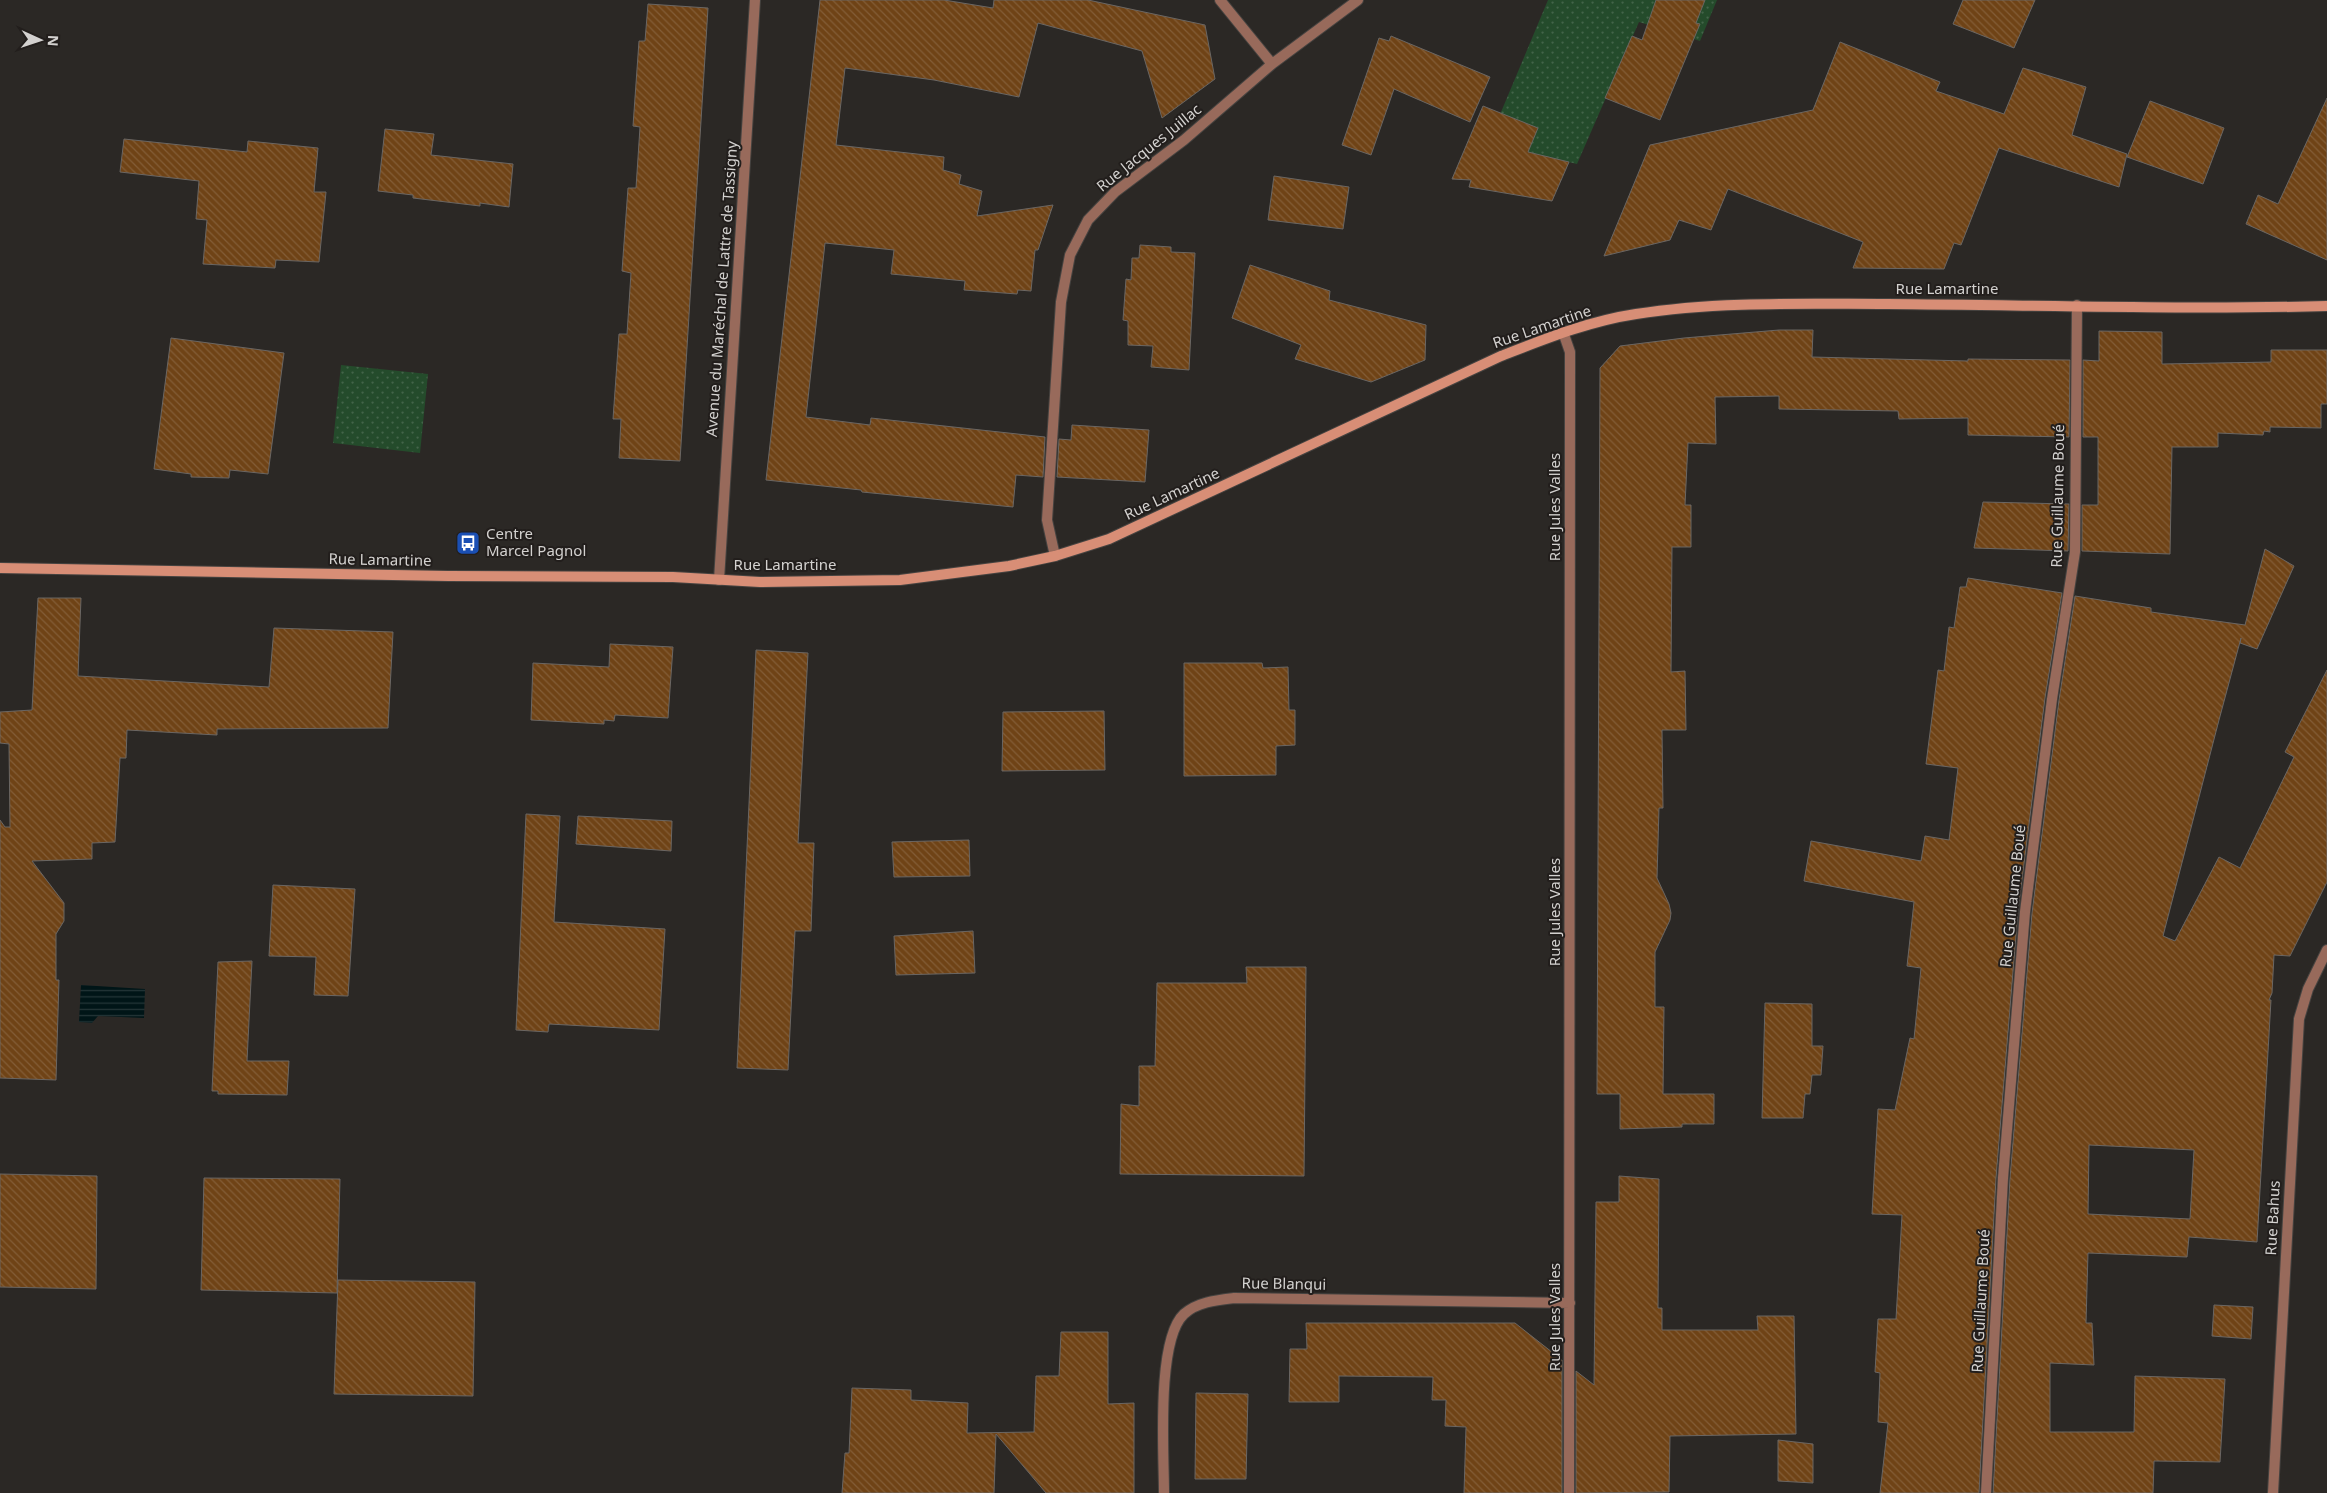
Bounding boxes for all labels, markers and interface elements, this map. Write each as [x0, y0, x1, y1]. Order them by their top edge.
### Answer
north arrow [15, 15, 65, 65]
text: N [44, 35, 63, 47]
street label: Rue Jacques Juillac [1092, 99, 1205, 196]
street label: Avenue du Maréchal de Lattre de Tassigny [701, 140, 741, 438]
street label: Rue Lamartine [1896, 278, 1998, 298]
street label: Rue Lamartine [1490, 300, 1594, 352]
street label: Rue Guillaume Boué [2046, 424, 2068, 568]
street label: Rue Jules Valles [1544, 453, 1564, 561]
street label: Rue Lamartine [1121, 462, 1222, 524]
place label: Centre Marcel Pagnol [486, 523, 586, 560]
bus stop icon: Centre Marcel Pagnol [455, 530, 481, 556]
street label: Rue Lamartine [328, 548, 432, 570]
street label: Rue Lamartine [734, 554, 836, 574]
street label: Rue Guillaume Boué [1995, 824, 2029, 968]
street label: Rue Jules Valles [1544, 858, 1564, 966]
street label: Rue Bahus [2260, 1180, 2284, 1256]
street label: Rue Guillaume Boué [1966, 1229, 1994, 1373]
street label: Rue Jules Valles [1544, 1263, 1564, 1371]
street label: Rue Blanqui [1242, 1272, 1327, 1294]

